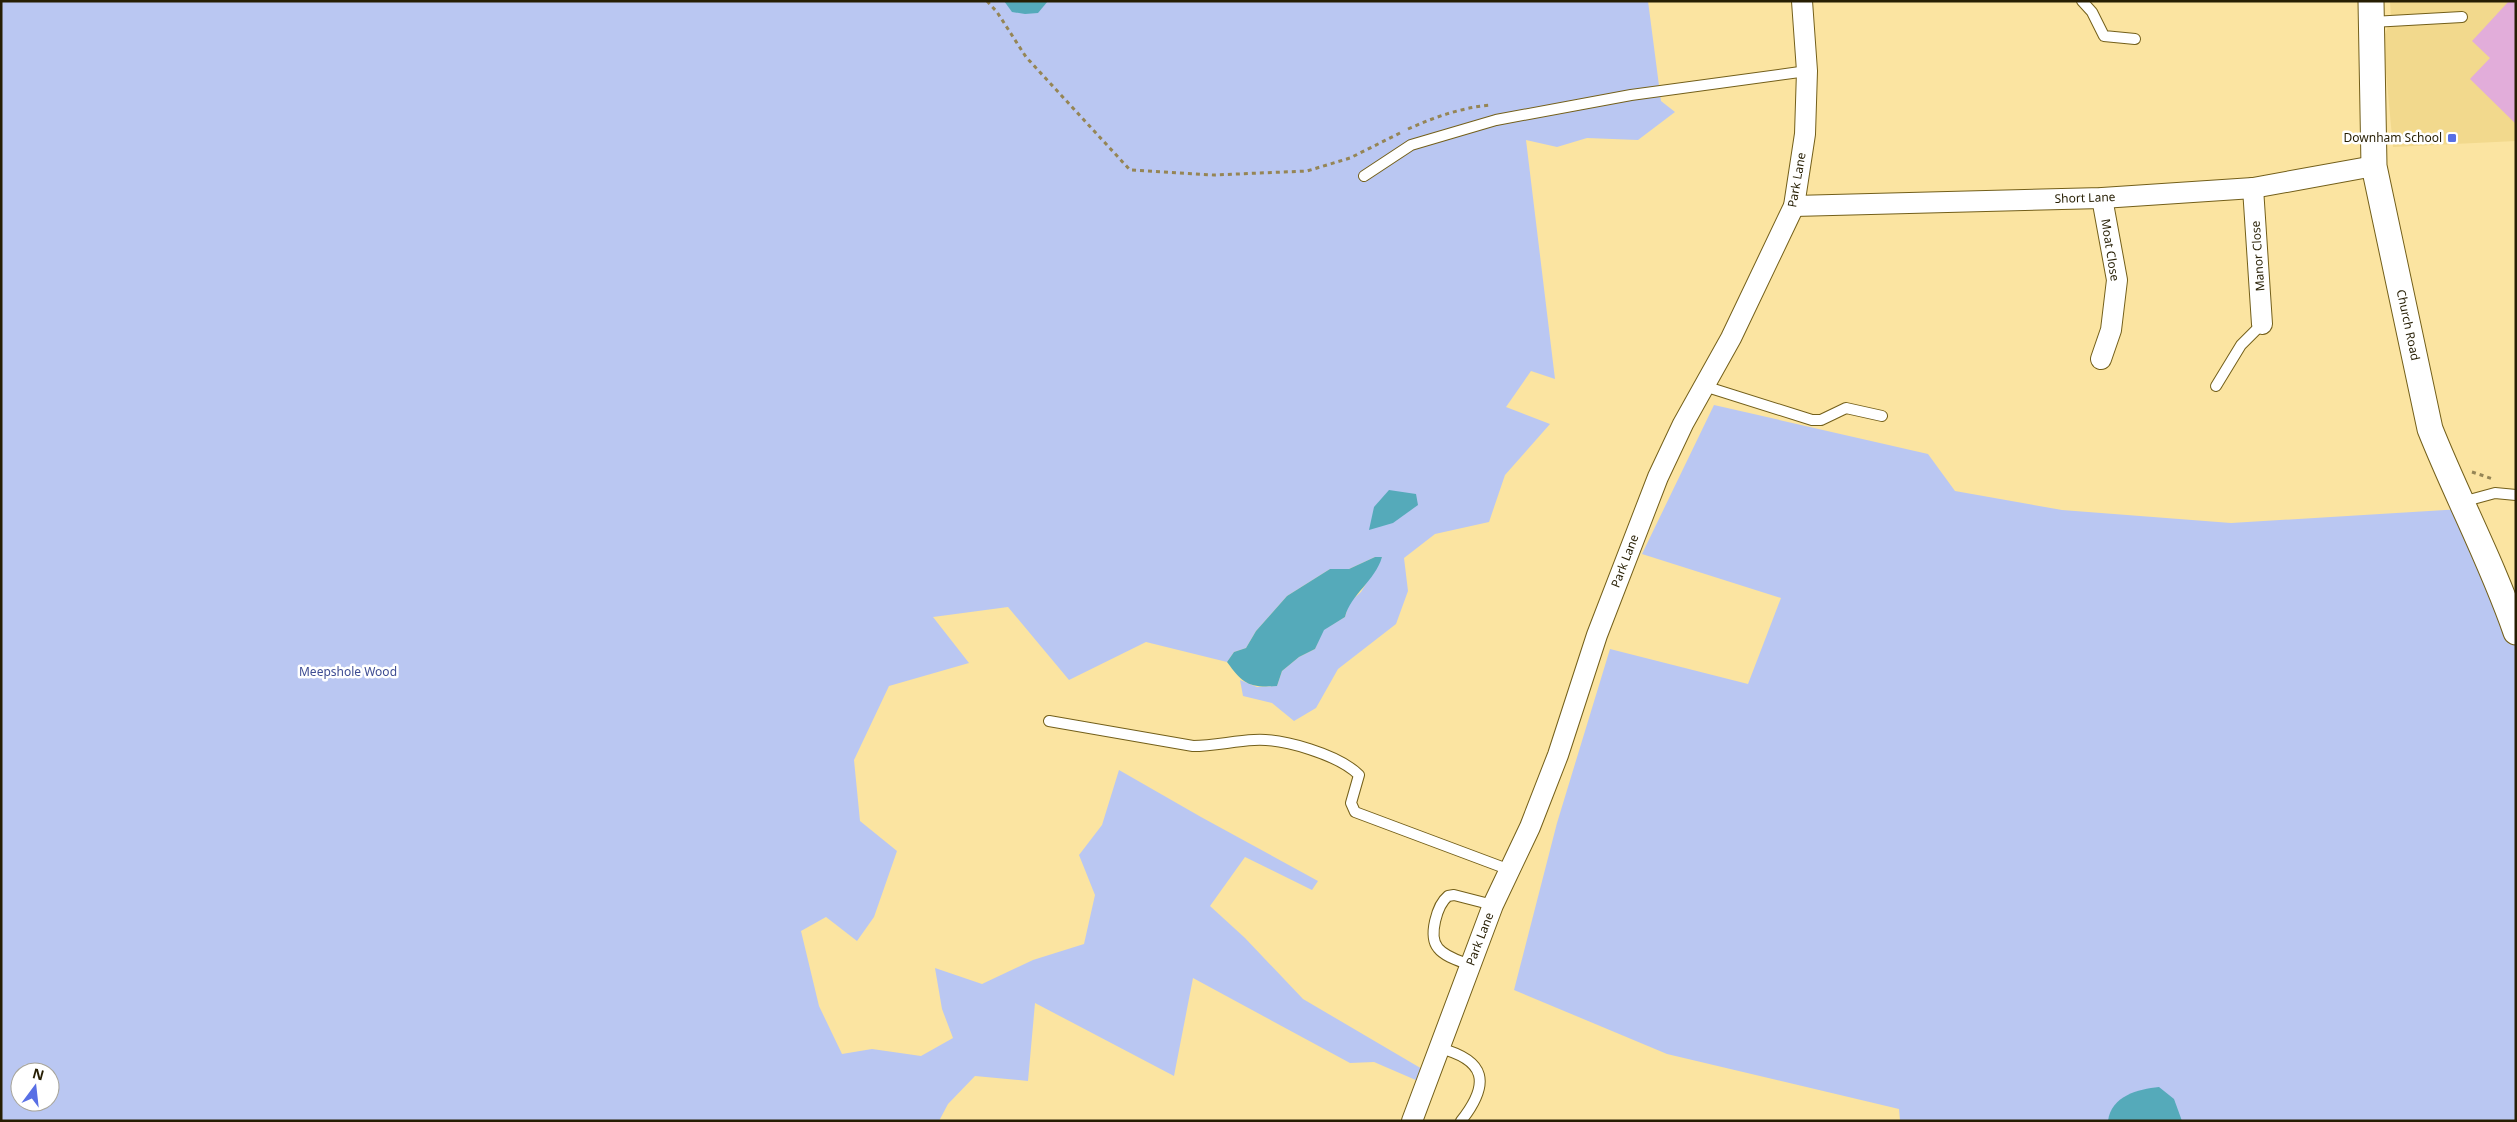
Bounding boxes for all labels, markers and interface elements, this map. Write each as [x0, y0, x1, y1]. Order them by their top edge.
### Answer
place label: Downham School [2344, 129, 2442, 146]
marker: Downham School [2446, 132, 2458, 144]
street label: Park Lane [1783, 151, 1810, 209]
street label: Short Lane [2054, 188, 2116, 207]
street label: Moat Close [2097, 218, 2124, 282]
street label: Manor Close [2247, 220, 2268, 292]
street label: Church Road [2393, 288, 2424, 362]
street label: Park Lane [1607, 532, 1643, 590]
park label: Meepshole Wood [299, 663, 397, 680]
street label: Park Lane [1462, 910, 1498, 968]
north arrow [10, 1062, 60, 1112]
text: N [31, 1063, 46, 1085]

